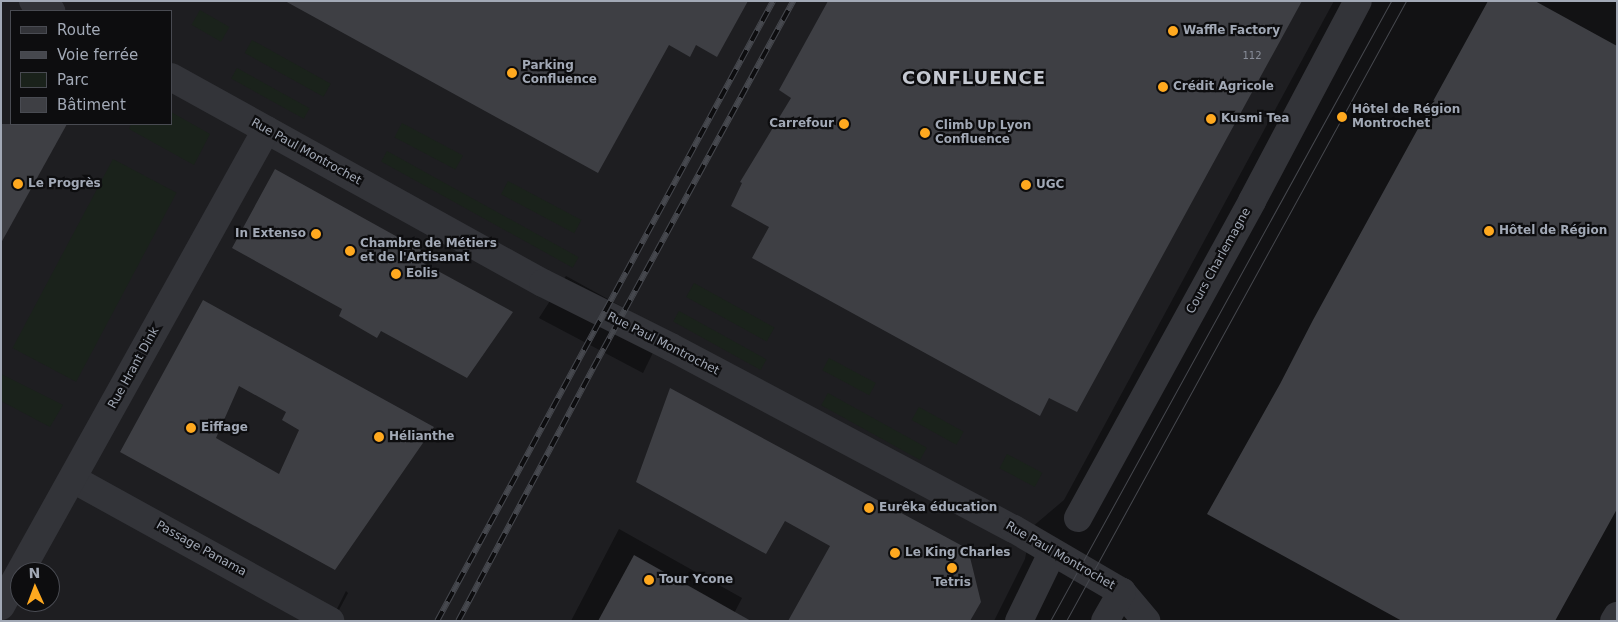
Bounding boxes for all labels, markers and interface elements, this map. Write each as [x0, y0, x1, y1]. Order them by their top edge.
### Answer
legend [10, 10, 172, 125]
text: Route [57, 21, 101, 39]
place label: Waffle Factory [1183, 24, 1280, 38]
marker: Waffle Factory [1167, 25, 1179, 37]
text: Voie ferrée [57, 46, 138, 64]
house number: 112 [1242, 50, 1262, 62]
place label: Parking Confluence [522, 59, 597, 87]
marker: Parking Confluence [506, 67, 518, 79]
district label: CONFLUENCE [901, 67, 1047, 89]
text: Parc [57, 71, 89, 89]
place label: Crédit Agricole [1173, 80, 1274, 94]
marker: Crédit Agricole [1157, 81, 1169, 93]
text: Bâtiment [57, 96, 126, 114]
place label: Hôtel de Région Montrochet [1352, 103, 1460, 131]
marker: Hôtel de Région Montrochet [1336, 111, 1348, 123]
place label: Kusmi Tea [1221, 112, 1289, 126]
marker: Kusmi Tea [1205, 113, 1217, 125]
street label: Rue Paul Montrochet [248, 116, 364, 188]
place label: Carrefour [769, 117, 834, 131]
marker: Carrefour [838, 118, 850, 130]
place label: Climb Up Lyon Confluence [935, 119, 1031, 147]
marker: Climb Up Lyon Confluence [919, 127, 931, 139]
place label: Le Progrès [28, 177, 101, 191]
marker: Le Progrès [12, 178, 24, 190]
place label: UGC [1036, 178, 1064, 192]
marker: UGC [1020, 179, 1032, 191]
street label: Cours Charlemagne [1184, 205, 1254, 317]
place label: Hôtel de Région [1499, 224, 1607, 238]
marker: Hôtel de Région [1483, 225, 1495, 237]
place label: In Extenso [235, 227, 306, 241]
marker: In Extenso [310, 228, 322, 240]
place label: Chambre de Métiers et de l'Artisanat [360, 237, 497, 265]
marker: Chambre de Métiers et de l'Artisanat [344, 245, 356, 257]
place label: Eolis [406, 267, 438, 281]
marker: Eolis [390, 268, 402, 280]
street label: Rue Paul Montrochet [605, 310, 721, 378]
street label: Rue Hrant Dink [106, 325, 162, 411]
place label: Eiffage [201, 421, 248, 435]
marker: Eiffage [185, 422, 197, 434]
place label: Hélianthe [389, 430, 454, 444]
marker: Hélianthe [373, 431, 385, 443]
place label: Eurêka éducation [879, 501, 997, 515]
marker: Eurêka éducation [863, 502, 875, 514]
street label: Passage Panama [153, 518, 249, 580]
street label: Rue Paul Montrochet [1003, 519, 1117, 593]
place label: Le King Charles [905, 546, 1010, 560]
marker: Le King Charles [889, 547, 901, 559]
north arrow [10, 562, 60, 612]
marker: Tetris [946, 562, 958, 574]
text: N [28, 565, 41, 581]
place label: Tour Ycone [659, 573, 733, 587]
marker: Tour Ycone [643, 574, 655, 586]
place label: Tetris [933, 576, 971, 590]

